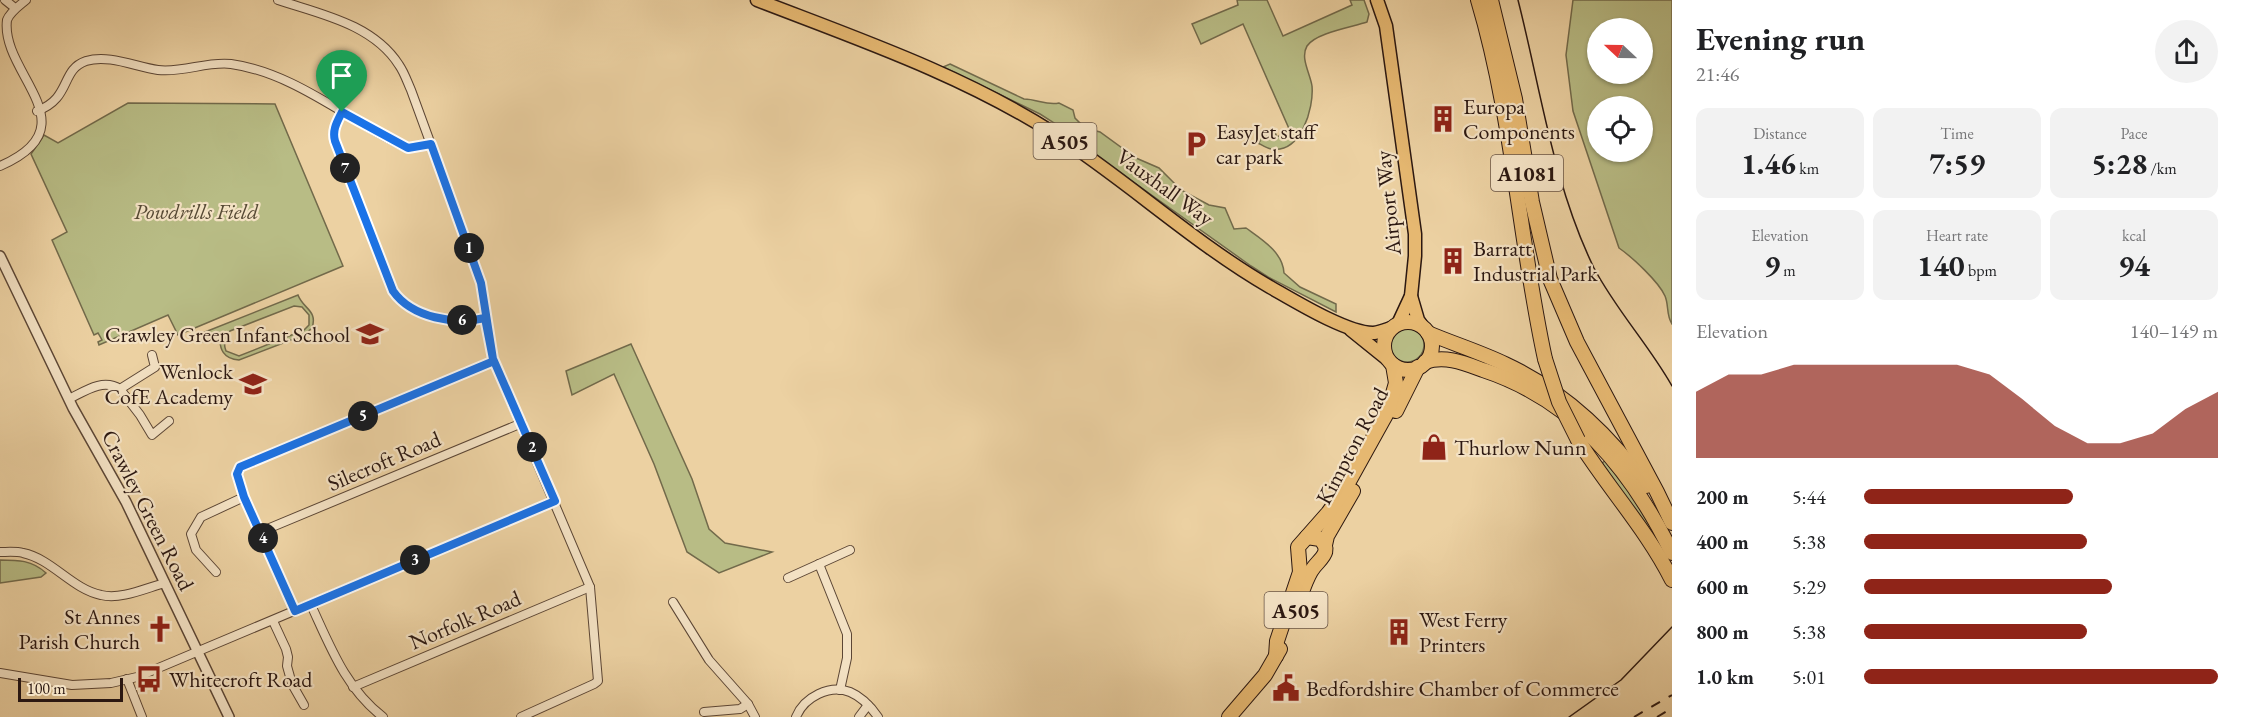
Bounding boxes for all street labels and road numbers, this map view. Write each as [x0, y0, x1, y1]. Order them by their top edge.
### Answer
road number: A505 [1034, 123, 1096, 159]
street label: Vauxhall Way [1111, 142, 1220, 232]
street label: Airport Way [1368, 149, 1408, 258]
road number: A1081 [1491, 155, 1563, 191]
street label: Kimpton Road [1309, 382, 1395, 510]
street label: Silecroft Road [323, 424, 446, 498]
street label: Crawley Green Road [95, 425, 201, 596]
street label: Norfolk Road [405, 583, 526, 657]
road number: A505 [1264, 592, 1328, 628]

